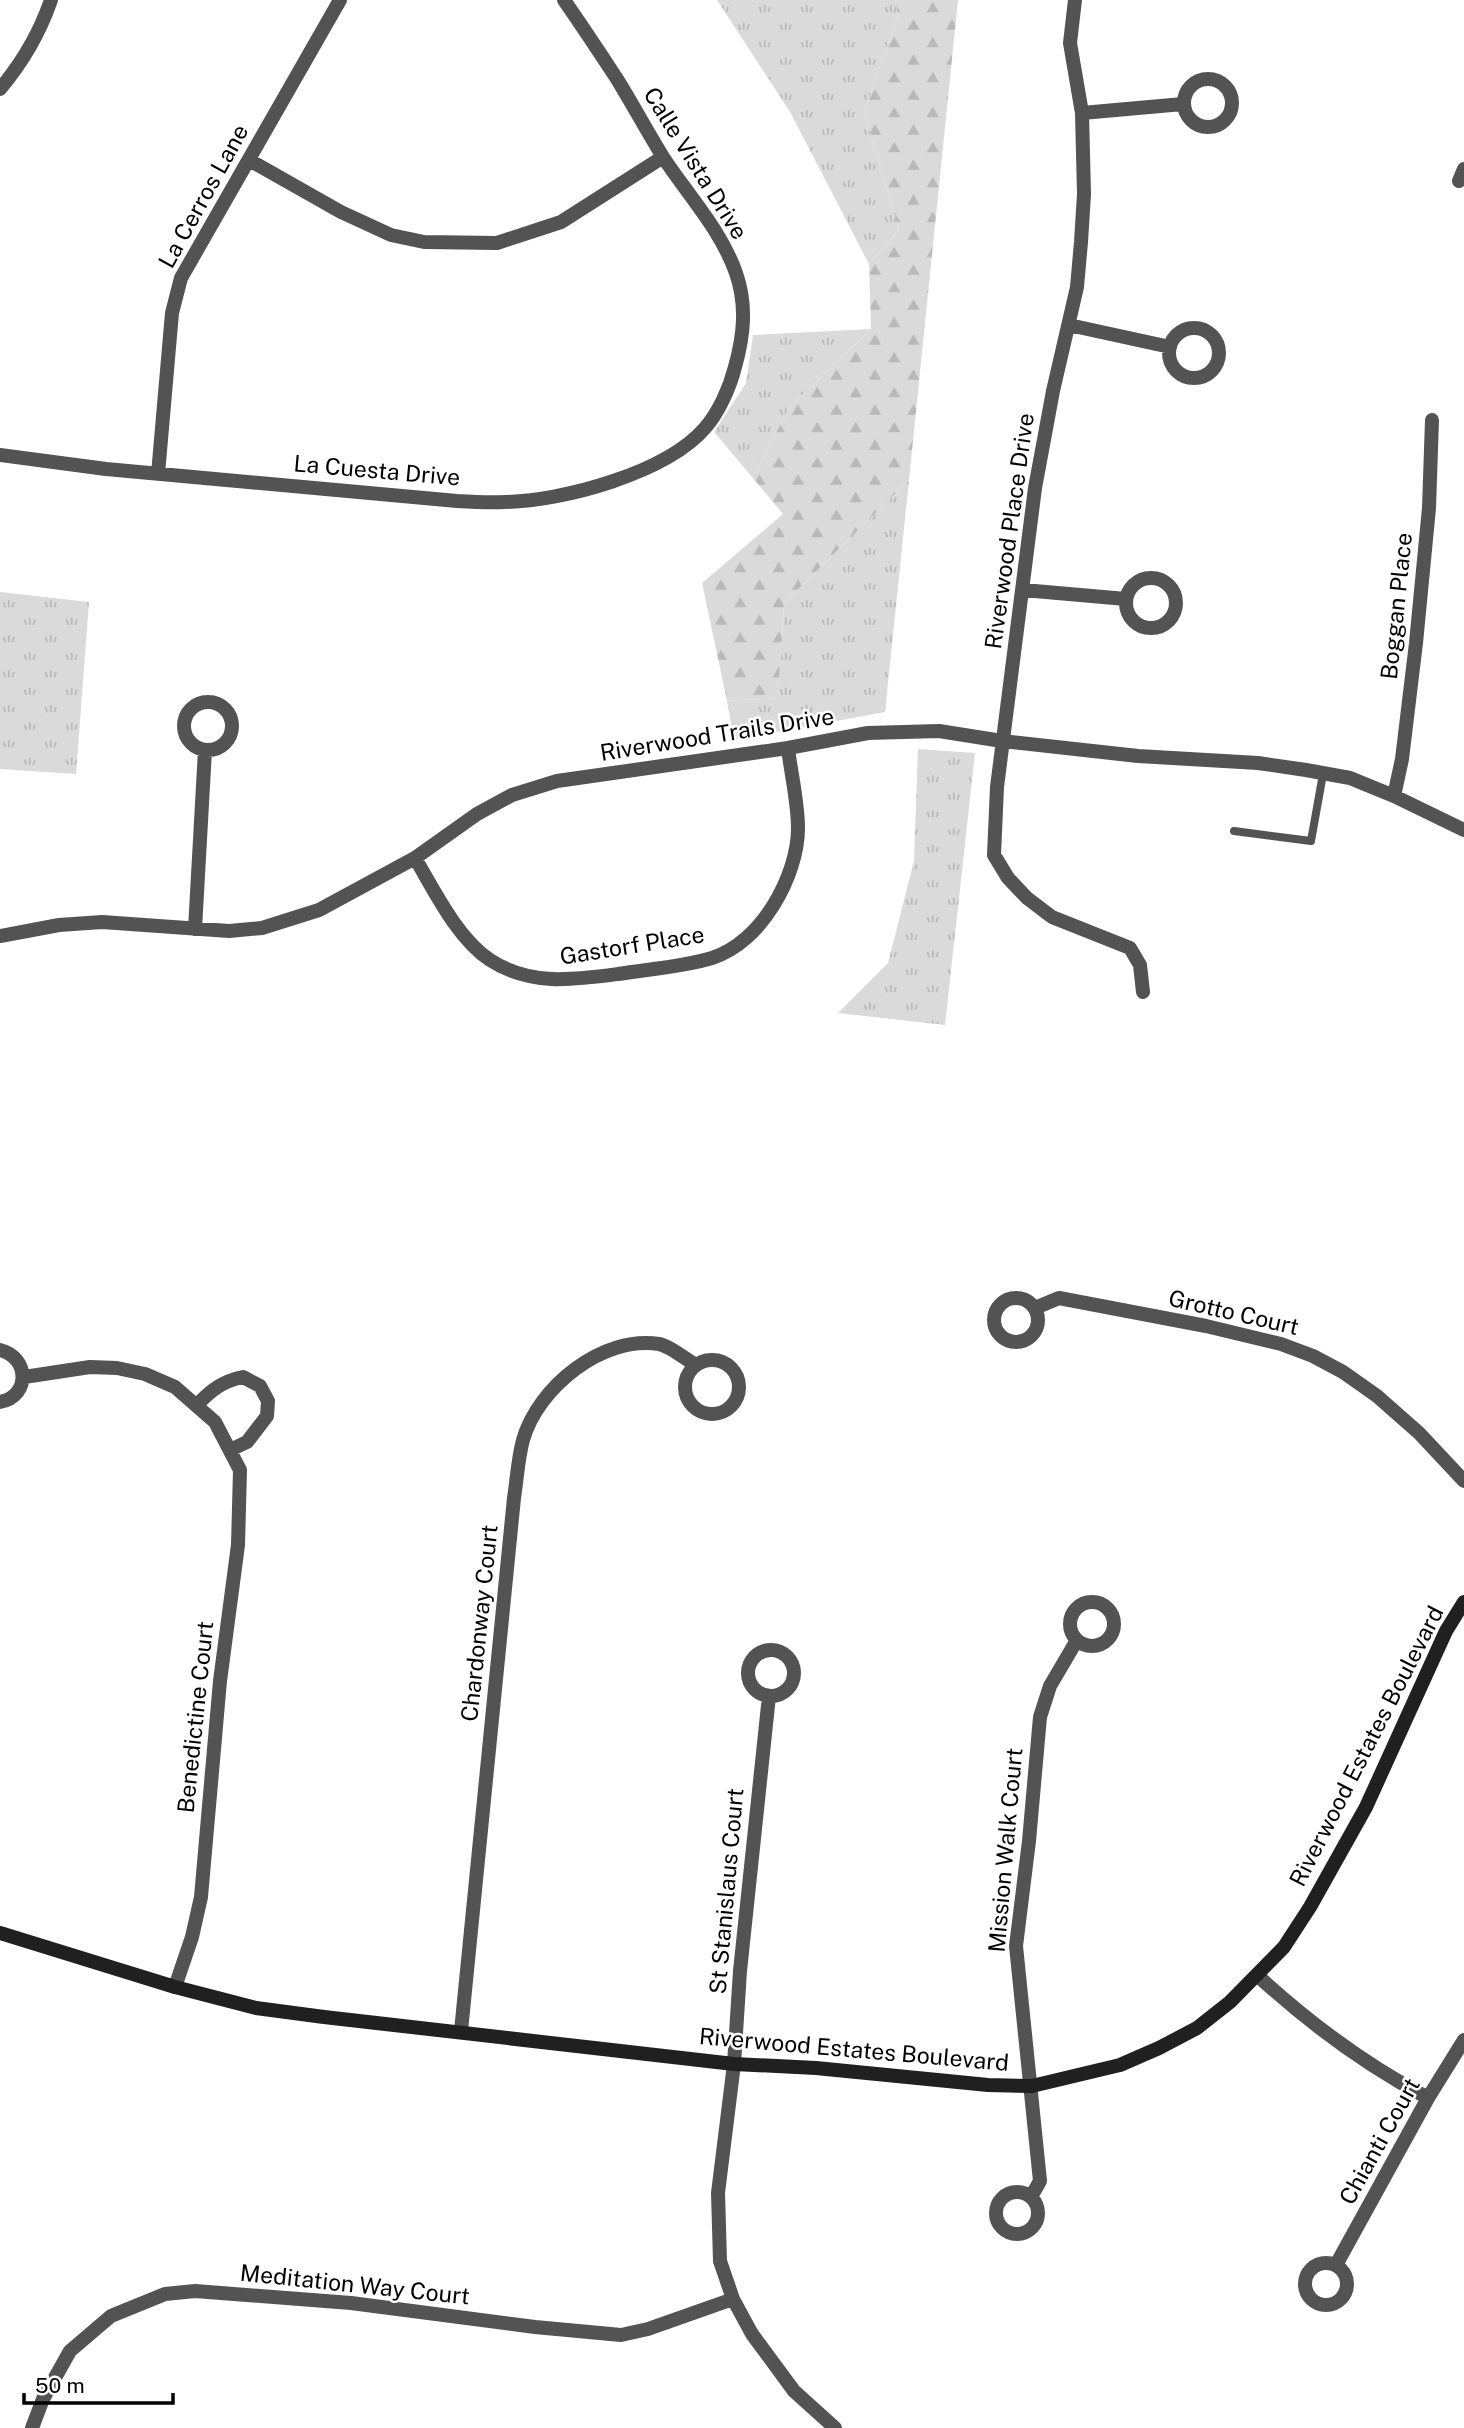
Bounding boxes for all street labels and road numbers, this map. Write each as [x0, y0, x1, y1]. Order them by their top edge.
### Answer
street label: Calle Vista Drive [638, 82, 754, 244]
street label: La Cerros Lane [152, 120, 254, 272]
street label: Riverwood Place Drive [979, 411, 1039, 651]
street label: La Cuesta Drive [293, 449, 461, 491]
street label: Boggan Place [1375, 531, 1417, 681]
street label: Riverwood Trails Drive [598, 702, 836, 766]
street label: Gastorf Place [558, 920, 706, 970]
street label: Grotto Court [1166, 1284, 1302, 1340]
street label: Chardonway Court [455, 1523, 503, 1723]
street label: Riverwood Estates Boulevard [1283, 1601, 1449, 1891]
street label: Benedictine Court [171, 1620, 219, 1814]
street label: Mission Walk Court [983, 1747, 1027, 1953]
street label: St Stanislaus Court [704, 1787, 748, 1995]
street label: Riverwood Estates Boulevard [698, 2022, 1010, 2076]
street label: Chianti Court [1333, 2073, 1425, 2209]
street label: Meditation Way Court [239, 2259, 471, 2309]

